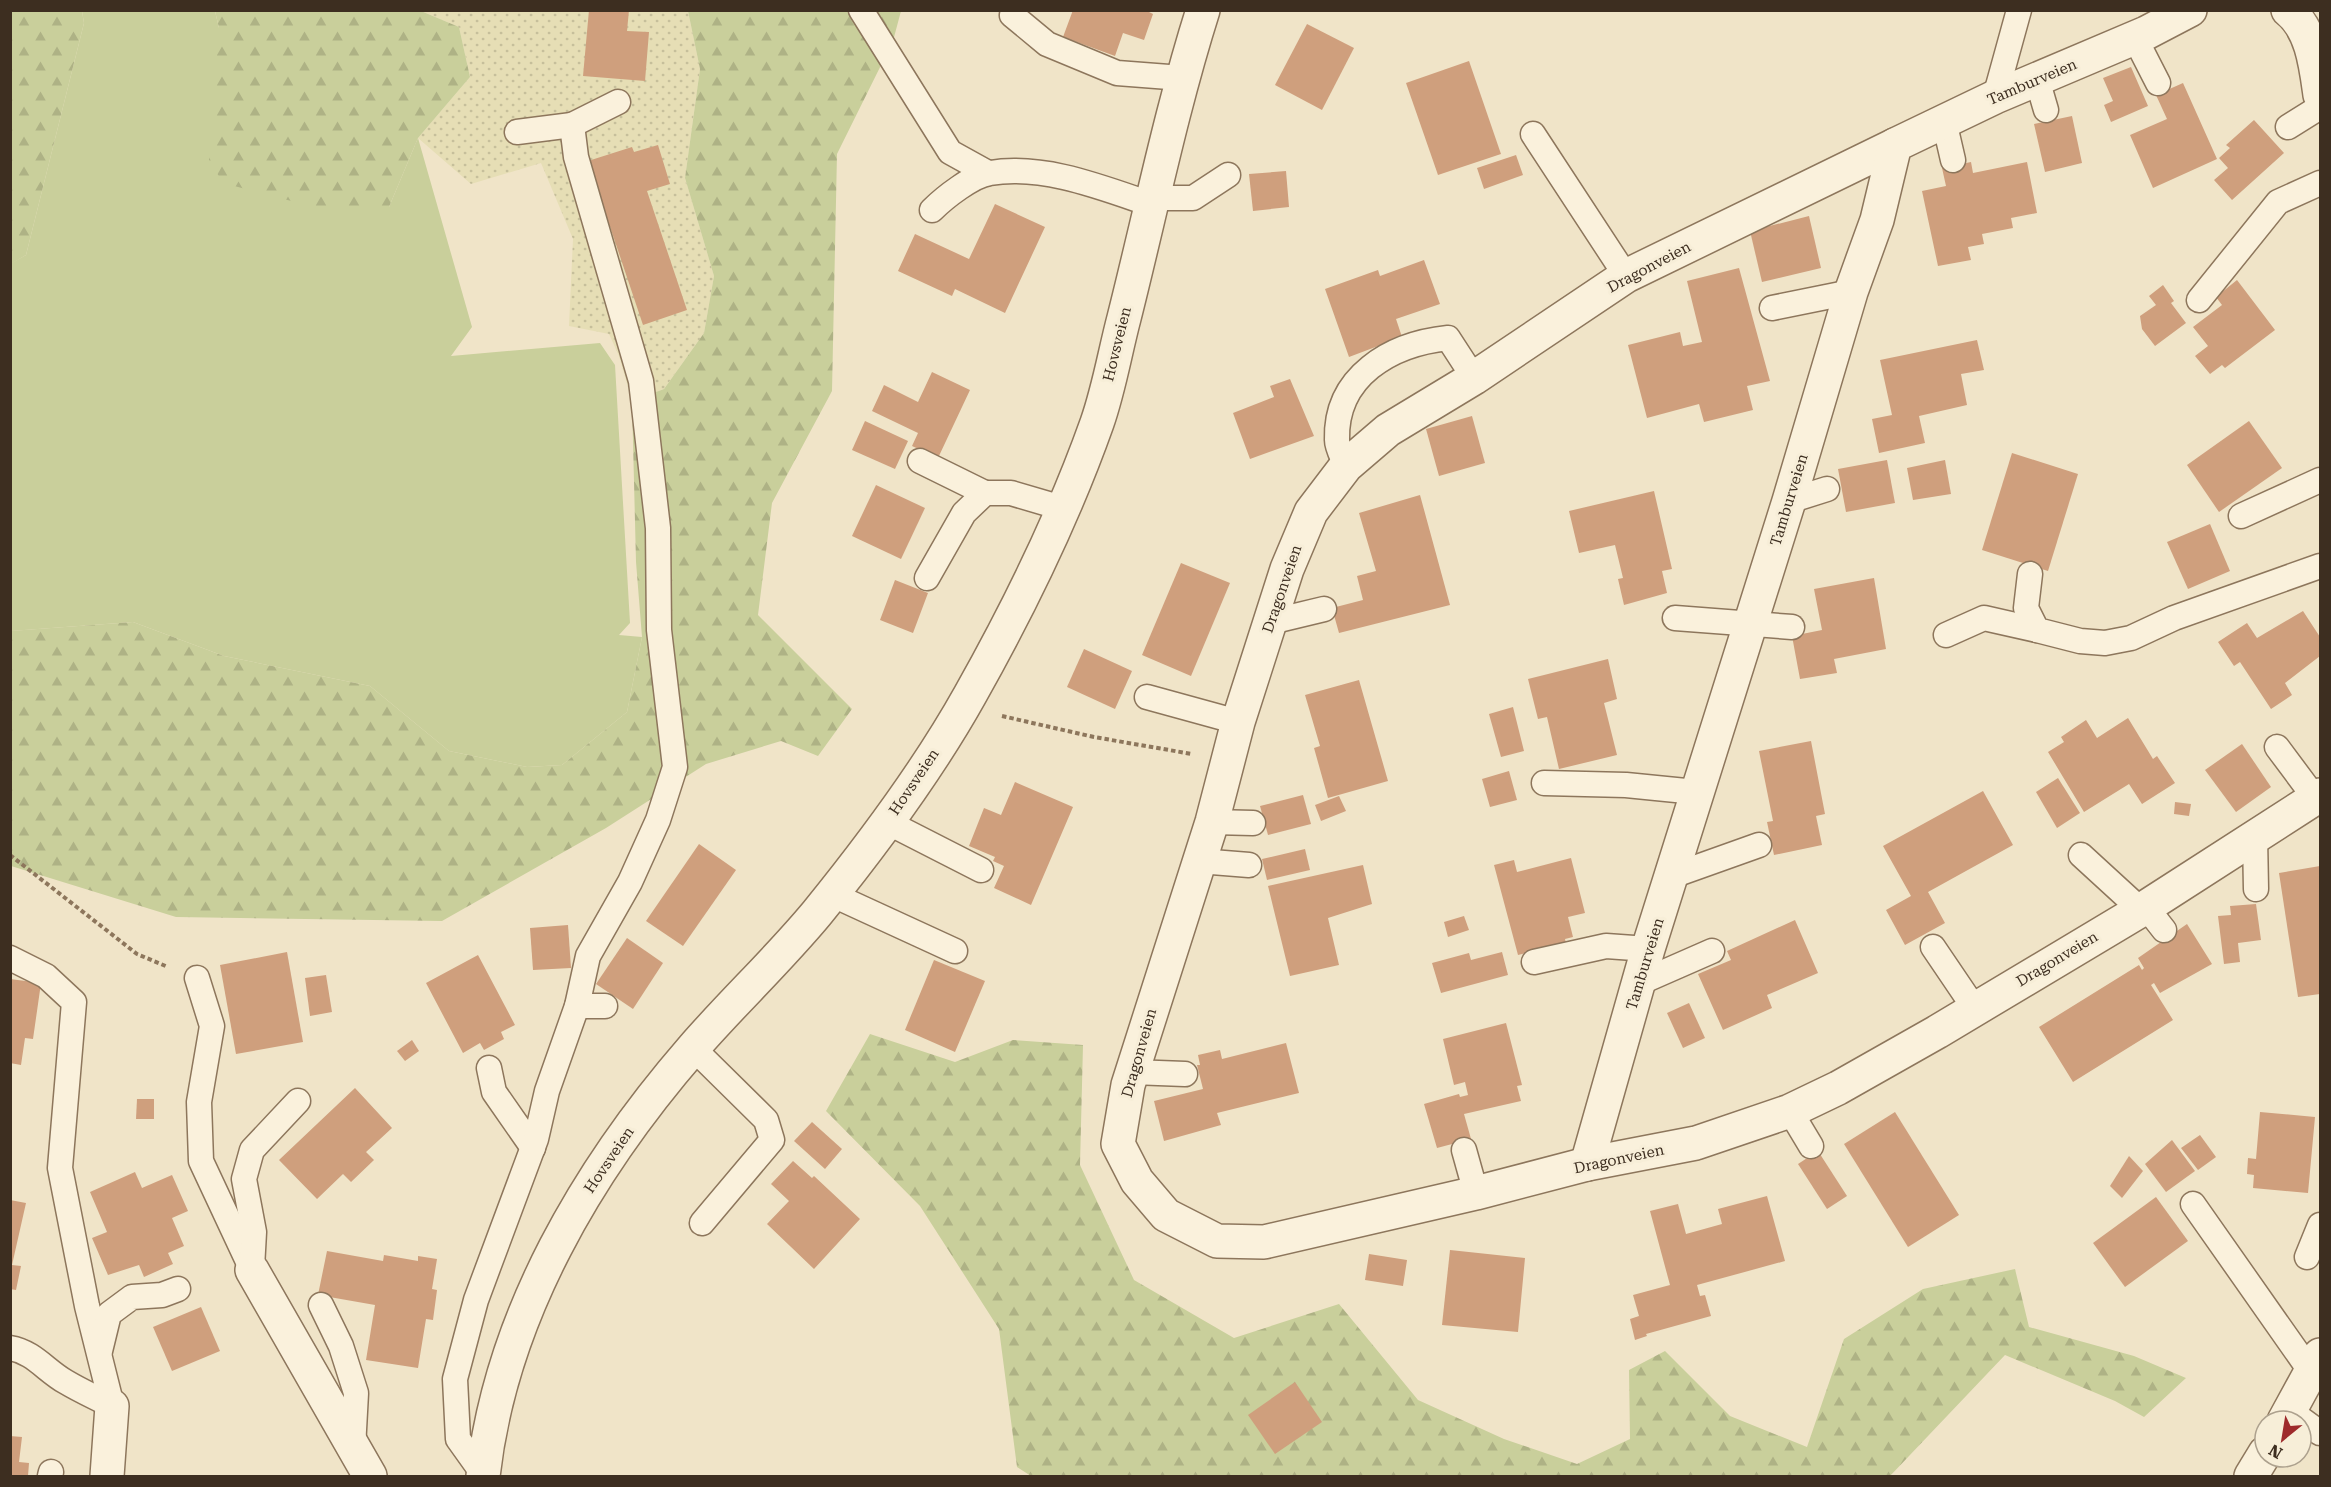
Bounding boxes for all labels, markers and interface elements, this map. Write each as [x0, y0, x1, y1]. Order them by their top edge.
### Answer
street label: Tamburveien [1985, 55, 2080, 109]
street label: Dragonveien [1604, 237, 1694, 297]
street label: Hovsveien [1099, 305, 1135, 383]
street label: Tamburveien [1766, 451, 1812, 548]
street label: Dragonveien [1259, 542, 1306, 635]
street label: Hovsveien [885, 745, 943, 819]
street label: Tamburveien [1622, 915, 1668, 1012]
street label: Dragonveien [2013, 927, 2101, 990]
street label: Dragonveien [1118, 1006, 1160, 1100]
street label: Hovsveien [580, 1123, 638, 1197]
street label: Dragonveien [1572, 1141, 1666, 1177]
north arrow [2253, 1409, 2313, 1469]
text: N [2266, 1440, 2286, 1463]

